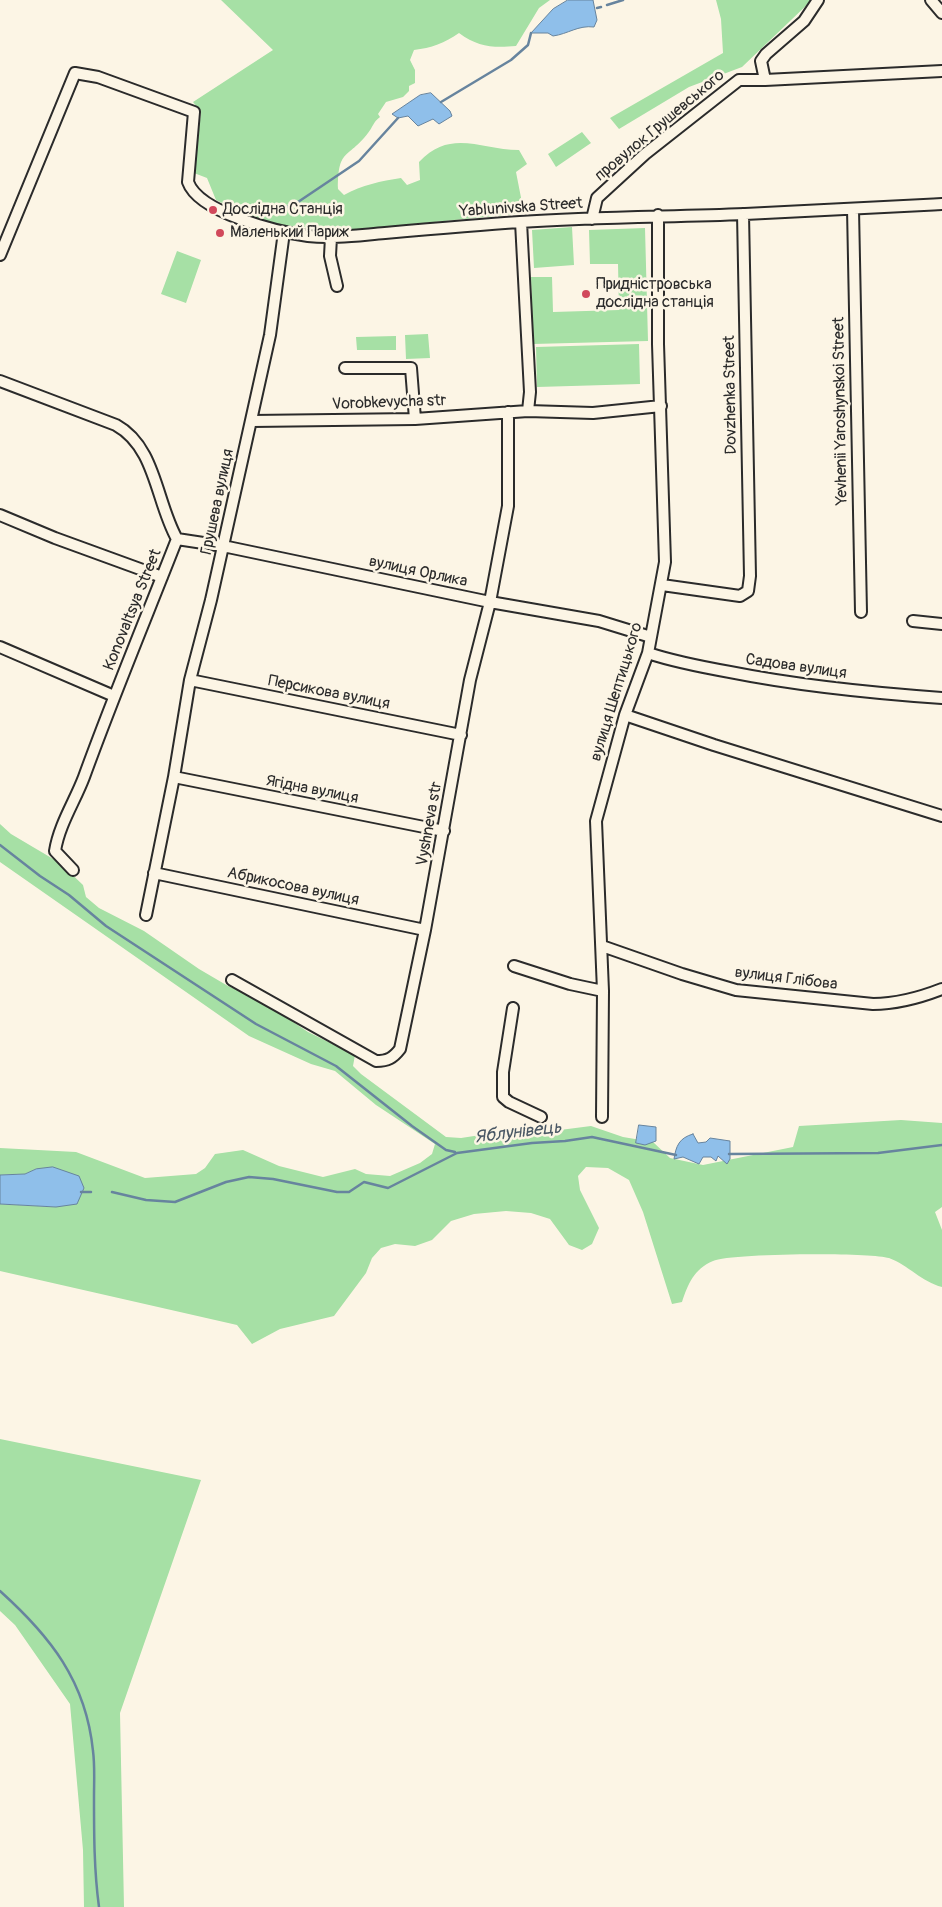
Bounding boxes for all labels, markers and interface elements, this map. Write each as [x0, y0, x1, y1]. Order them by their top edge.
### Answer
street label: провулок Грушевського [591, 66, 729, 186]
street label: Yablunivska Street [459, 194, 583, 222]
place label: Дослідна Станція [223, 200, 343, 220]
marker: Дослідна Станція [207, 204, 219, 216]
place label: Маленький Париж [230, 223, 349, 243]
marker: Маленький Париж [214, 227, 226, 239]
place label: Придністровська дослідна станція [596, 275, 714, 313]
marker: Придністровська дослідна станція [580, 288, 592, 300]
street label: Yevhenii Yaroshynskoi Street [830, 317, 852, 505]
street label: Dovzhenka Street [720, 335, 742, 455]
street label: Vorobkevycha str [331, 391, 447, 415]
street label: Грушева вулиця [197, 447, 239, 557]
street label: Konovaltsya Street [100, 546, 166, 674]
street label: вулиця Орлика [367, 552, 469, 592]
street label: вулиця Шептицького [587, 620, 647, 764]
street label: Садова вулиця [744, 650, 848, 684]
street label: Персикова вулиця [266, 672, 392, 714]
street label: Ягідна вулиця [264, 772, 360, 808]
street label: Vyshneva str [413, 780, 447, 868]
street label: Абрикосова вулиця [225, 864, 361, 910]
street label: вулиця Глібова [734, 963, 838, 995]
water label: Яблунівець [473, 1117, 563, 1149]

